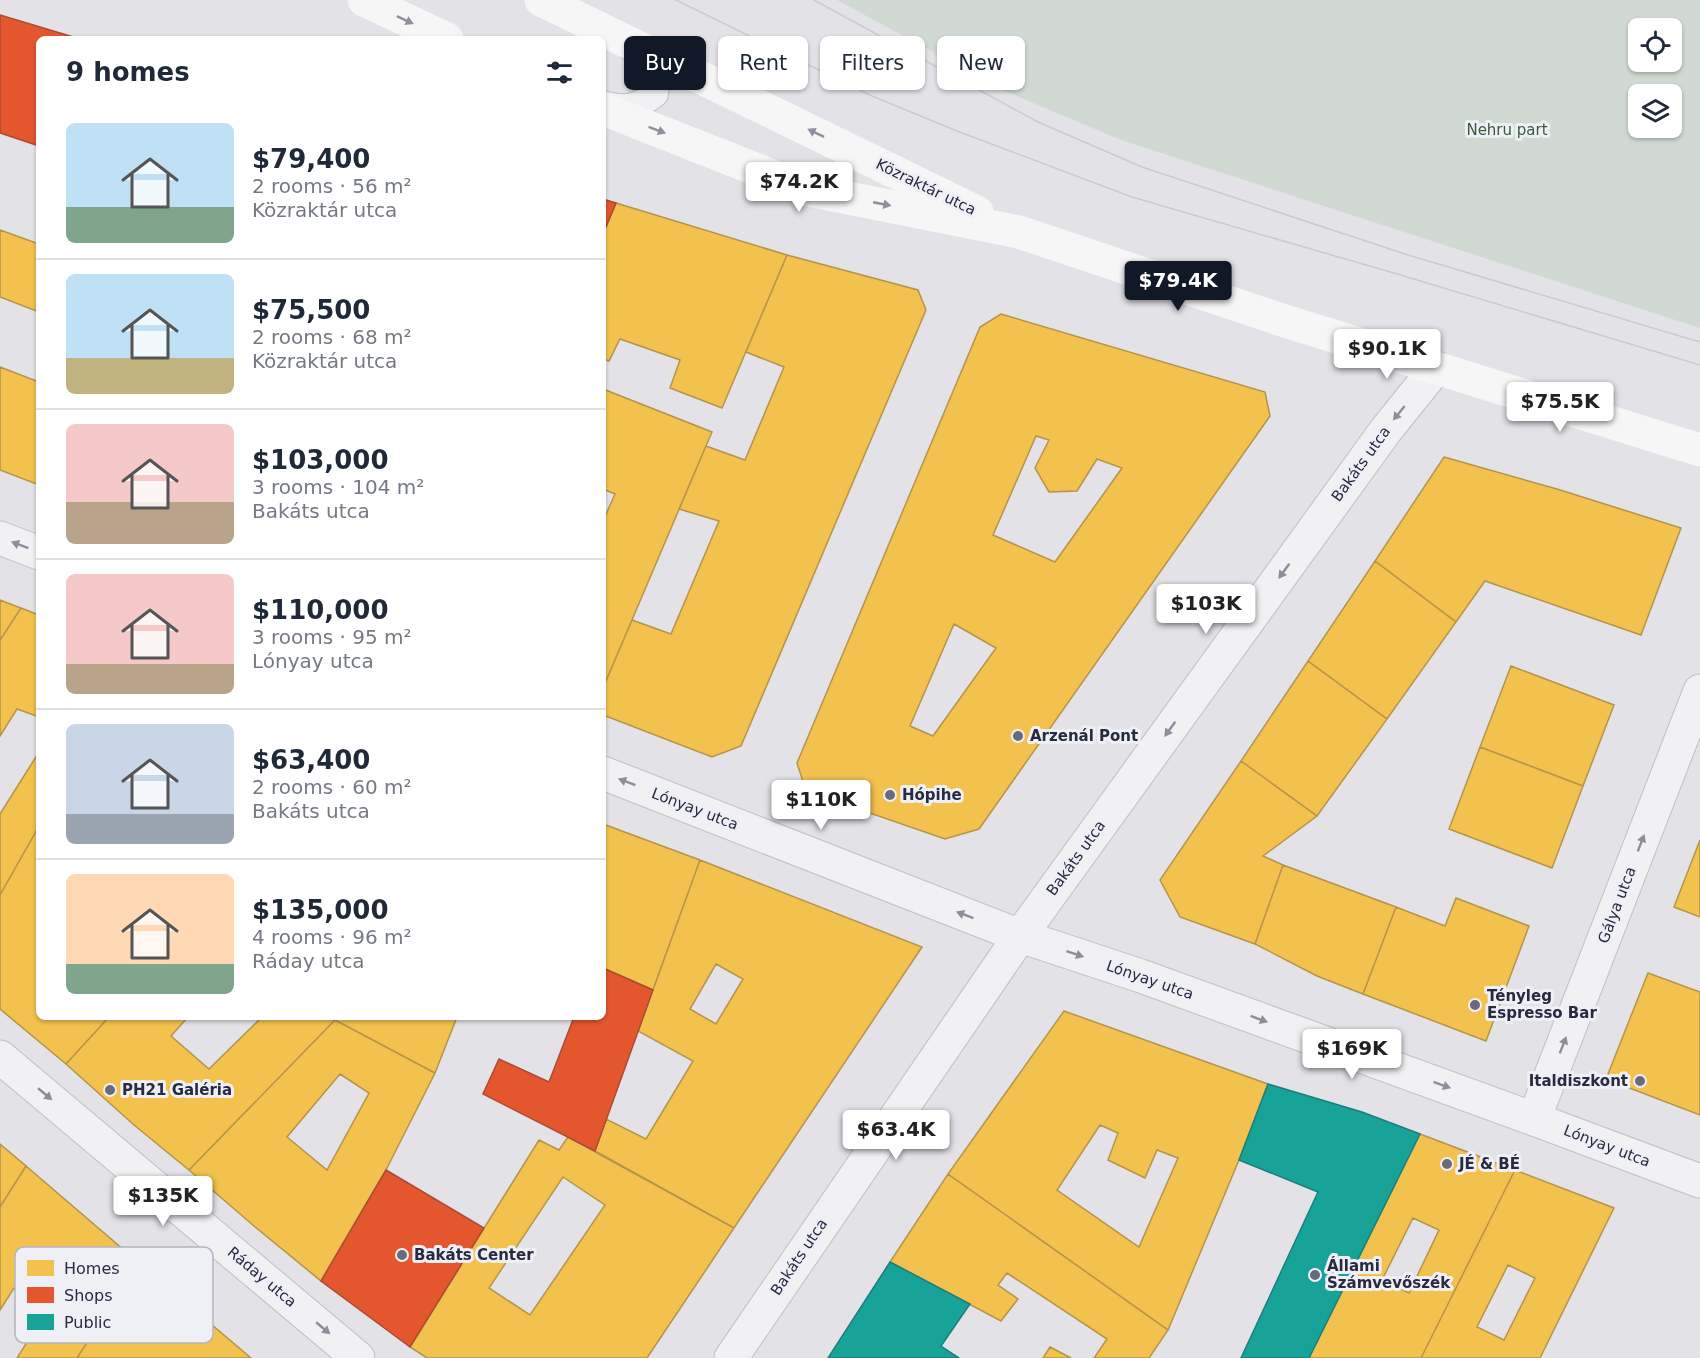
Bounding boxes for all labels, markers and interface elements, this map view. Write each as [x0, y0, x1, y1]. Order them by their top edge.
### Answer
one-way arrow [397, 15, 414, 24]
map controls [1628, 18, 1682, 138]
button: locate [1628, 18, 1682, 72]
chip: Buy [624, 36, 706, 90]
chip: Rent [718, 36, 808, 90]
chip: Filters [820, 36, 925, 90]
chip: New [937, 36, 1025, 90]
icon: filters [543, 56, 576, 89]
text: 9 homes [66, 57, 190, 87]
button: layers [1628, 84, 1682, 138]
park label: Nehru part [1466, 121, 1548, 139]
one-way arrow [649, 126, 667, 136]
one-way arrow [807, 129, 824, 138]
text: $79,400 [252, 144, 370, 174]
icon: home [114, 147, 186, 219]
street label: Közraktár utca [873, 155, 979, 219]
pin: $74.2K [750, 162, 848, 213]
text: $74.2K [760, 169, 838, 193]
text: 2 rooms · 56 m² [252, 174, 412, 198]
text: Közraktár utca [252, 198, 397, 222]
one-way arrow [872, 200, 891, 210]
pin: $79.4K [1129, 261, 1227, 312]
text: $79.4K [1139, 268, 1217, 292]
text: $75,500 [252, 295, 370, 325]
icon: home [114, 298, 186, 370]
text: 2 rooms · 68 m² [252, 325, 412, 349]
pin: $90.1K [1338, 329, 1436, 380]
text: $90.1K [1348, 336, 1426, 360]
text: Közraktár utca [252, 349, 397, 373]
pin: $75.5K [1511, 382, 1609, 433]
text: $75.5K [1521, 389, 1599, 413]
one-way arrow [1393, 406, 1406, 421]
street label: Bakáts utca [1328, 423, 1394, 505]
text: $103,000 [252, 445, 389, 475]
icon: home [114, 448, 186, 520]
text: 3 rooms · 104 m² [252, 475, 424, 499]
text: Bakáts utca [252, 499, 370, 523]
one-way arrow [10, 540, 28, 550]
one-way arrow [1278, 562, 1290, 578]
pin: $103K [1164, 584, 1248, 635]
text: $103K [1170, 591, 1242, 615]
text: $110,000 [252, 595, 389, 625]
icon: home [114, 598, 186, 670]
text: 3 rooms · 95 m² [252, 625, 412, 649]
text: Lónyay utca [252, 649, 374, 673]
one-way arrow [1164, 721, 1176, 736]
place label: Arzenál Pont [1030, 727, 1138, 745]
marker: Arzenál Pont [1011, 729, 1025, 743]
text: $63,400 [252, 745, 370, 775]
icon: home [114, 748, 186, 820]
text: 2 rooms · 60 m² [252, 775, 412, 799]
one-way arrow [618, 777, 636, 787]
pin: $110K [779, 780, 863, 831]
street label: Lónyay utca [649, 784, 741, 834]
place label: Hópihe [902, 786, 962, 804]
text: $110K [785, 787, 857, 811]
marker: Hópihe [883, 788, 897, 802]
text: Bakáts utca [252, 799, 370, 823]
street label: Bakáts utca [1043, 817, 1109, 899]
one-way arrow [1636, 834, 1646, 852]
street label: Gálya utca [1594, 864, 1640, 946]
text: $135,000 [252, 895, 389, 925]
icon: home [114, 898, 186, 970]
one-way arrow [956, 909, 974, 919]
text: 4 rooms · 96 m² [252, 925, 412, 949]
text: Ráday utca [252, 949, 365, 973]
one-way arrow [1066, 950, 1084, 959]
street label: Lónyay utca [1104, 957, 1196, 1003]
place label: Tényleg Espresso Bar [1487, 987, 1597, 1022]
marker: Tényleg Espresso Bar [1468, 998, 1482, 1012]
one-way arrow [1250, 1014, 1268, 1024]
pin: $169K [1310, 1029, 1394, 1080]
text: $169K [1316, 1036, 1388, 1060]
one-way arrow [1559, 1036, 1568, 1054]
place label: Italdiszkont [1529, 1072, 1628, 1090]
marker: Italdiszkont [1633, 1074, 1647, 1088]
place label: PH21 Galéria [122, 1081, 232, 1099]
one-way arrow [1433, 1081, 1451, 1091]
marker: PH21 Galéria [103, 1083, 117, 1097]
one-way arrow [37, 1087, 52, 1100]
pin: $63.4K [847, 1110, 945, 1161]
text: $63.4K [857, 1117, 935, 1141]
street label: Lónyay utca [1561, 1121, 1653, 1171]
place label: JÉ & BÉ [1458, 1154, 1520, 1173]
marker: JÉ & BÉ [1440, 1157, 1454, 1171]
pin: $135K [121, 1176, 205, 1227]
text: $135K [127, 1183, 199, 1207]
street label: Bakáts utca [767, 1215, 831, 1299]
street label: Ráday utca [224, 1243, 300, 1311]
place label: Bakáts Center [414, 1246, 534, 1264]
legend [15, 1247, 213, 1343]
marker: Bakáts Center [395, 1248, 409, 1262]
place label: Állami Számvevőszék [1327, 1256, 1451, 1292]
text: Homes [64, 1259, 120, 1278]
marker: Állami Számvevőszék [1308, 1268, 1322, 1282]
text: Shops [64, 1286, 113, 1305]
text: Public [64, 1313, 111, 1332]
one-way arrow [315, 1321, 330, 1334]

